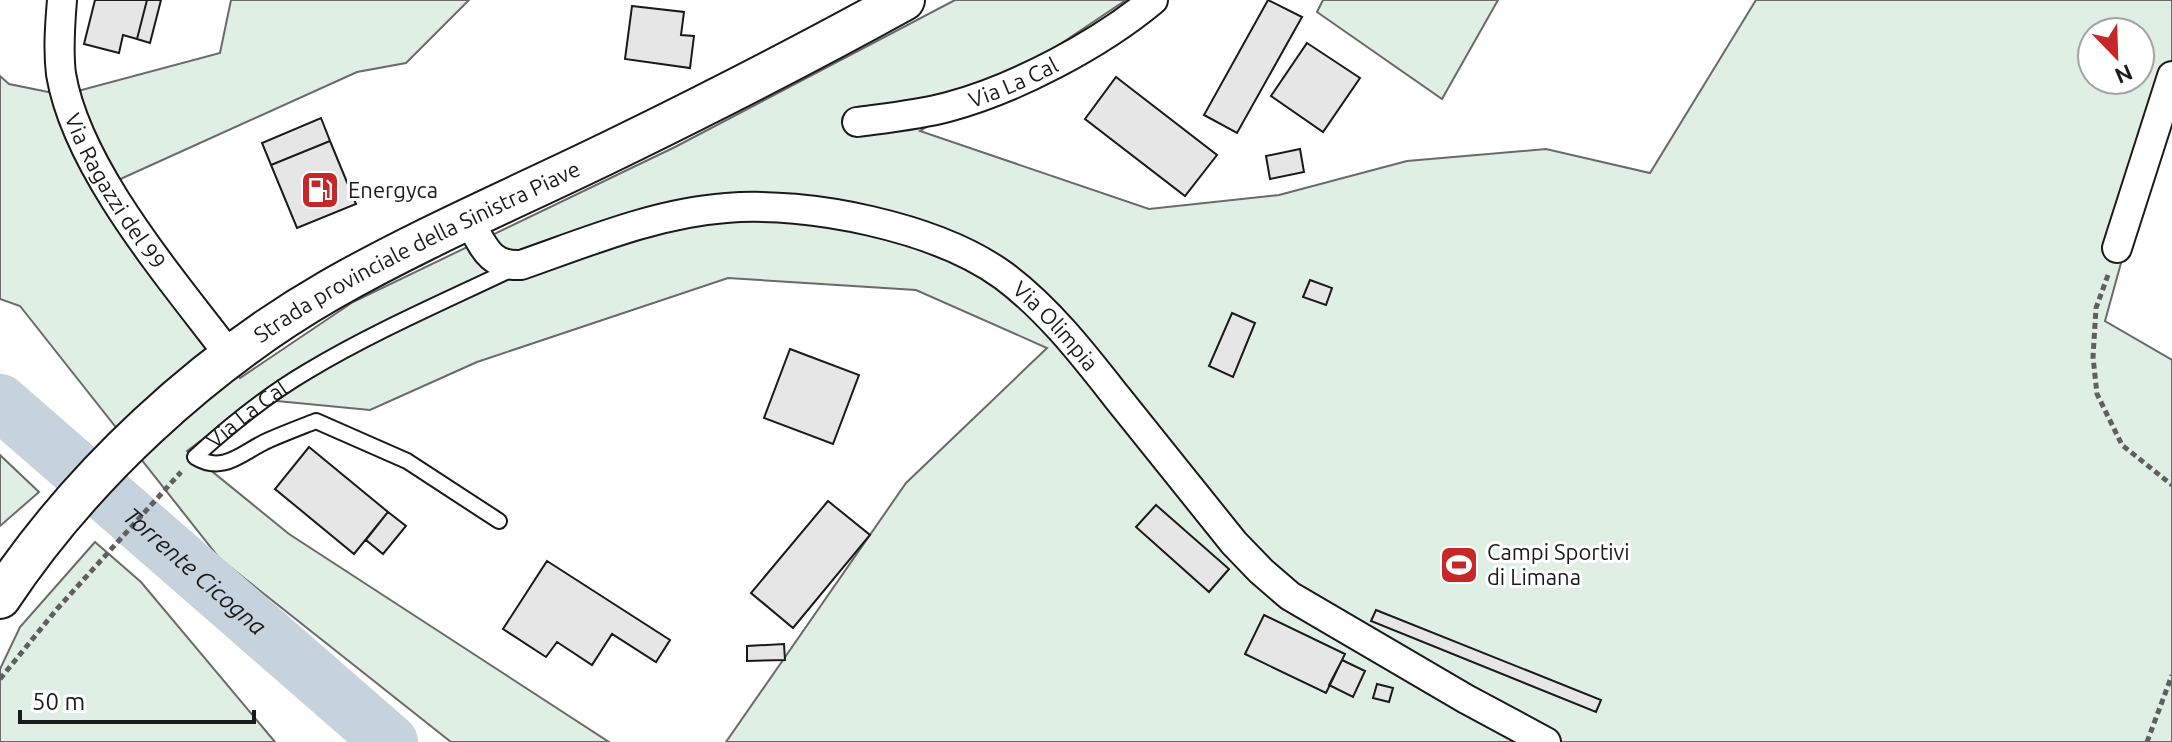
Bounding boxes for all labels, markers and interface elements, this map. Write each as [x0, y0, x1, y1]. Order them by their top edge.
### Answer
north arrow [2076, 16, 2156, 96]
street label: Via La Cal [965, 52, 1062, 112]
text: N [2112, 60, 2136, 90]
street label: Via Ragazzi del 99 [60, 109, 171, 273]
street label: Strada provinciale della Sinistra Piave [249, 155, 584, 347]
fuel station icon: Energyca [299, 169, 341, 211]
place label: Energyca [348, 177, 438, 202]
street label: Via Olimpia [1008, 276, 1104, 375]
street label: Via La Cal [201, 375, 291, 453]
water label: Torrente Cicogna [118, 502, 271, 640]
place label: Campi Sportivi di Limana [1487, 539, 1630, 589]
sports icon: Campi Sportivi di Limana [1438, 544, 1480, 586]
scale bar [20, 674, 254, 724]
text: 50 m [32, 688, 85, 715]

